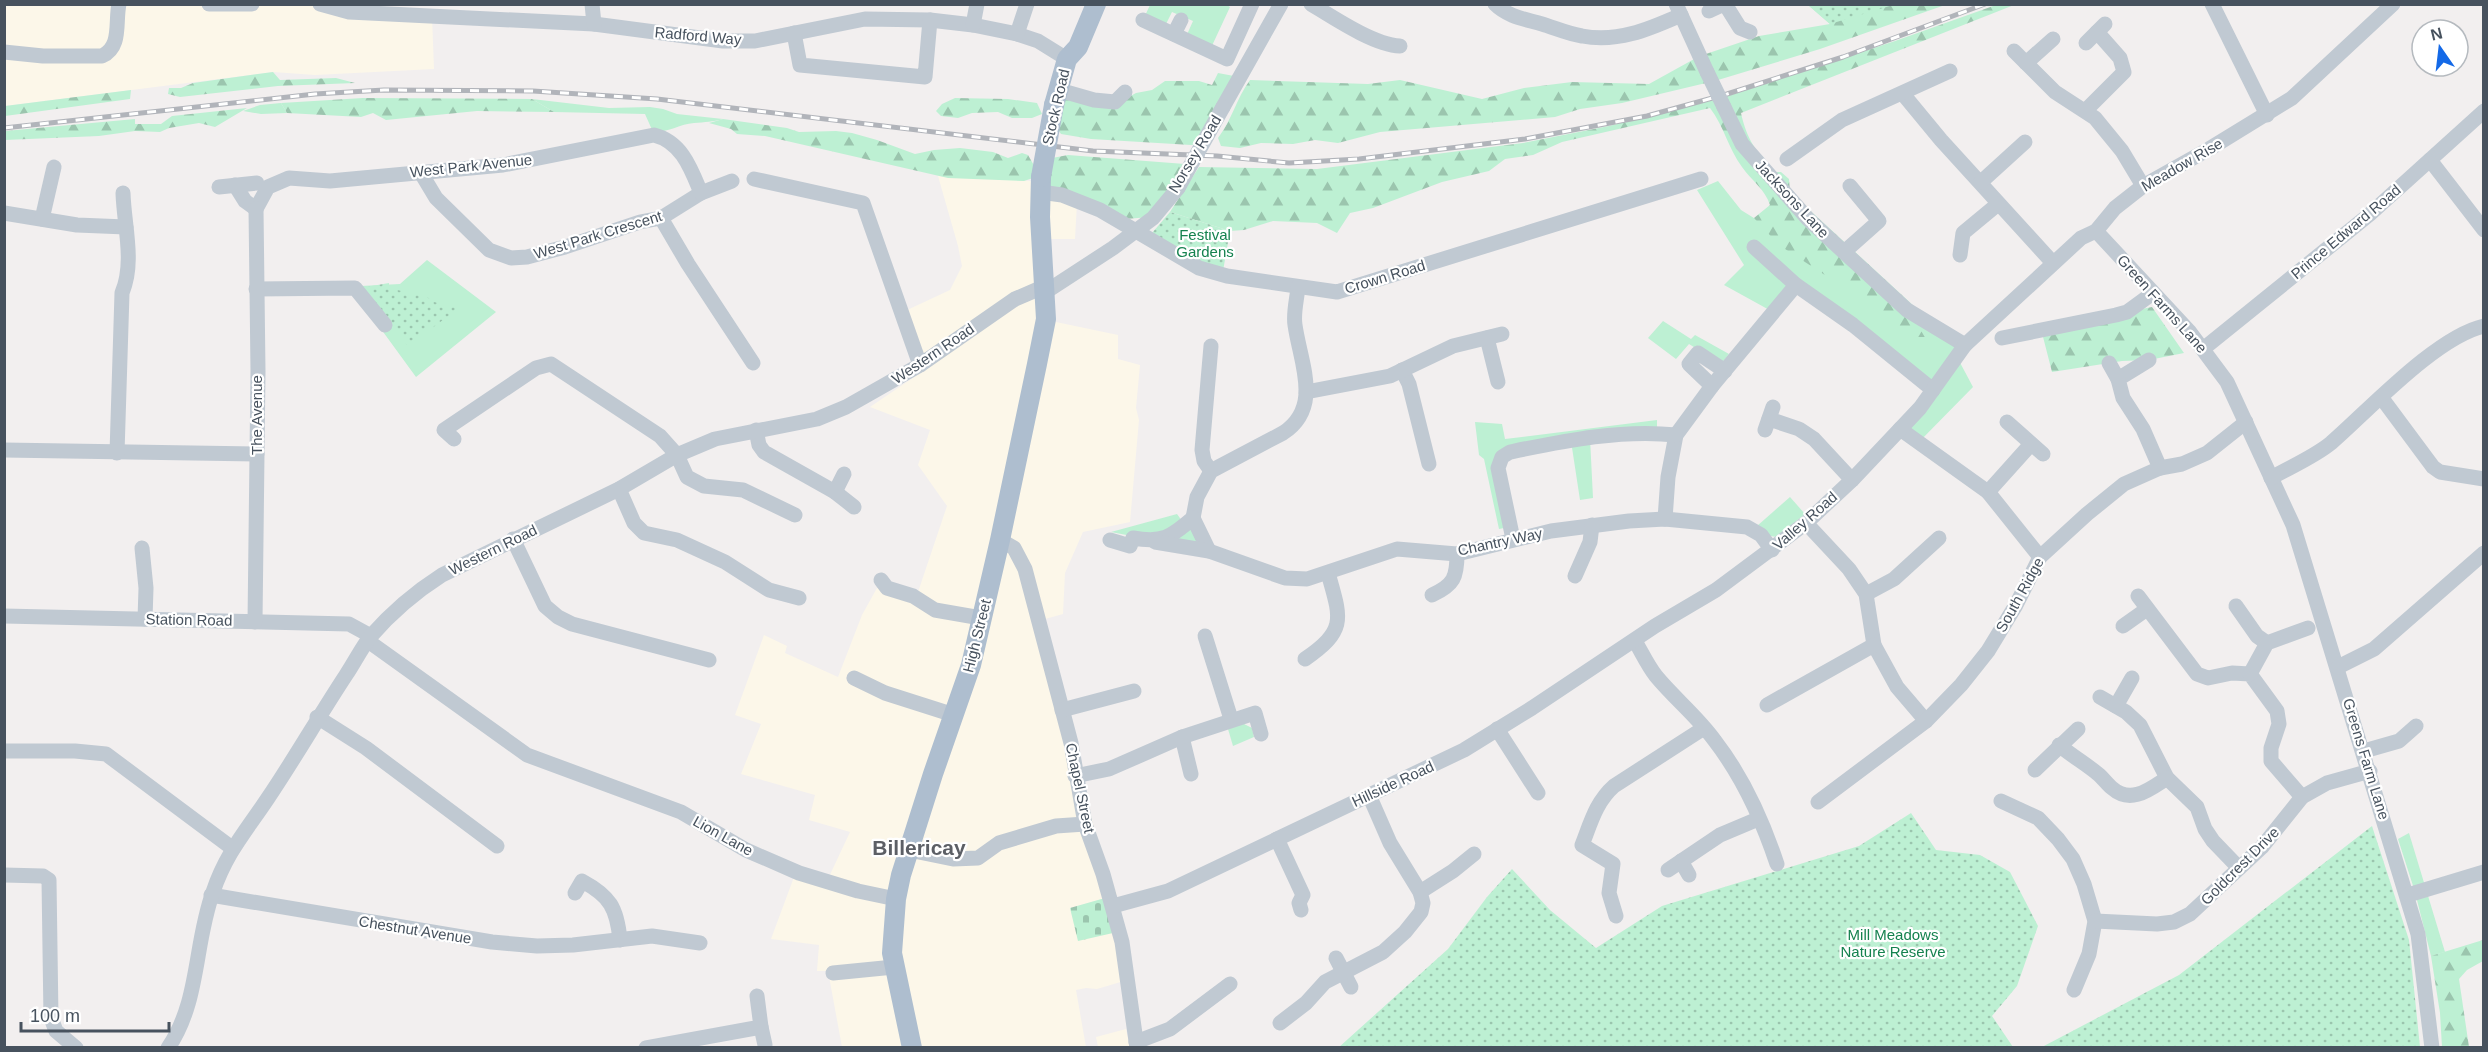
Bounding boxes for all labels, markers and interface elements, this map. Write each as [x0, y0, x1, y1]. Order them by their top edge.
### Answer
north arrow [2410, 18, 2470, 78]
street label: Radford Way [654, 23, 743, 48]
text: N [2429, 24, 2444, 44]
street label: Stock Road [1039, 67, 1073, 147]
street label: Norsey Road [1165, 112, 1224, 196]
street label: Meadow Rise [2138, 134, 2225, 195]
street label: West Park Avenue [409, 151, 533, 180]
street label: Jacksons Lane [1752, 156, 1833, 241]
street label: Prince Edward Road [2288, 181, 2404, 282]
street label: West Park Crescent [532, 207, 665, 262]
park label: Festival Gardens [1176, 226, 1234, 260]
street label: Green Farms Lane [2114, 251, 2211, 356]
street label: Crown Road [1343, 256, 1427, 297]
street label: Western Road [888, 320, 977, 387]
street label: The Avenue [248, 375, 265, 455]
street label: Valley Road [1769, 488, 1840, 553]
street label: Western Road [446, 521, 539, 578]
street label: Chantry Way [1456, 524, 1544, 559]
street label: South Ridge [1992, 555, 2047, 635]
street label: High Street [959, 597, 994, 674]
street label: Station Road [145, 610, 233, 629]
street label: Greens Farm Lane [2340, 696, 2393, 822]
street label: Chapel Street [1063, 741, 1099, 835]
street label: Hillside Road [1349, 757, 1436, 810]
street label: Lion Lane [690, 812, 756, 859]
street label: Goldcrest Drive [2197, 823, 2282, 908]
district label: Billericay [872, 836, 966, 859]
street label: Chestnut Avenue [357, 912, 473, 947]
park label: Mill Meadows Nature Reserve [1840, 926, 1946, 960]
scale bar [21, 995, 170, 1033]
text: 100 m [30, 1006, 80, 1026]

